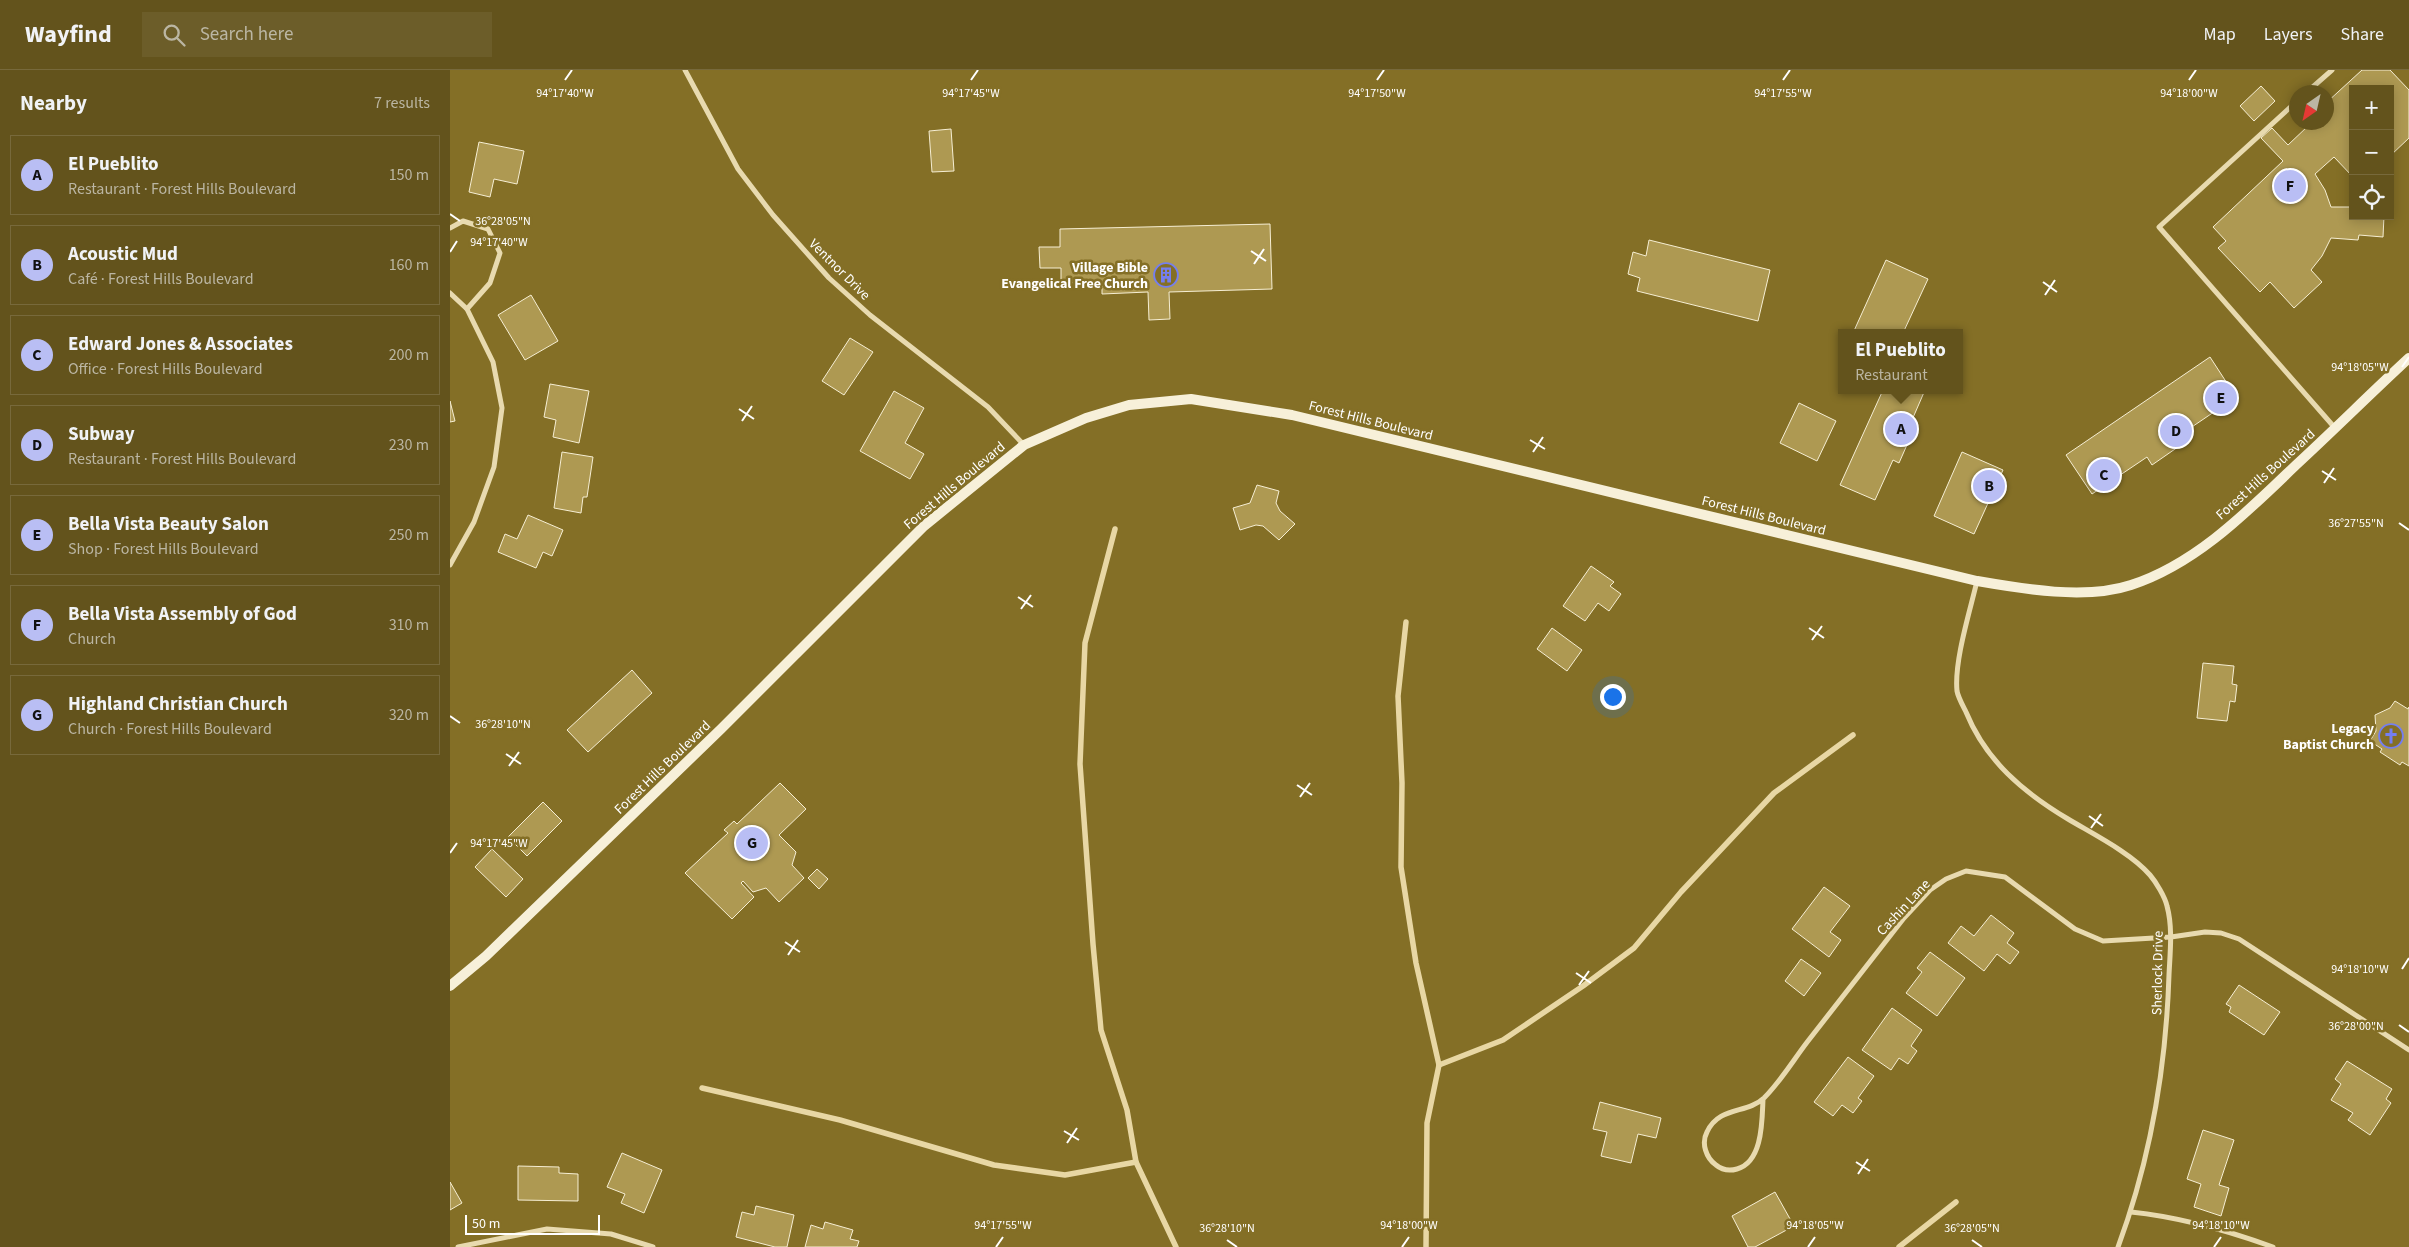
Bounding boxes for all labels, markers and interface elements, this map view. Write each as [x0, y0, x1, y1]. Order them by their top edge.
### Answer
search box [142, 12, 492, 57]
text: Wayfind [25, 17, 112, 52]
icon: search [160, 21, 188, 49]
text: Search here [200, 21, 293, 48]
text: Map [2204, 22, 2236, 47]
text: Layers [2264, 22, 2313, 47]
text: Share [2341, 22, 2384, 47]
text: 94°17'40"W [536, 85, 594, 102]
text: 94°17'45"W [942, 85, 1000, 102]
text: 94°17'50"W [1348, 85, 1406, 102]
text: 94°17'55"W [1754, 85, 1812, 102]
text: 94°18'00"W [2160, 85, 2218, 102]
north arrow [2289, 85, 2334, 130]
map controls [2349, 85, 2394, 220]
button: + [2349, 85, 2394, 130]
text: Nearby [20, 88, 87, 118]
text: 7 results [374, 92, 430, 114]
button: − [2349, 130, 2394, 175]
text: El Pueblito [68, 151, 159, 178]
text: A [32, 164, 42, 186]
text: 150 m [389, 164, 429, 186]
pin: F [2274, 167, 2306, 205]
button: locate [2349, 175, 2394, 220]
text: Restaurant · Forest Hills Boulevard [68, 178, 296, 200]
text: 36°28'05"N [475, 213, 531, 230]
text: 94°17'40"W [470, 234, 528, 251]
street label: Ventnor Drive [804, 234, 875, 305]
text: Acoustic Mud [68, 241, 178, 268]
text: B [32, 254, 42, 276]
text: 160 m [389, 254, 429, 276]
place label: Village Bible Evangelical Free Church [1001, 258, 1148, 294]
building icon: Village Bible Evangelical Free Church [1153, 262, 1179, 288]
text: Café · Forest Hills Boulevard [68, 268, 254, 290]
popup [1838, 329, 1963, 394]
text: Edward Jones & Associates [68, 331, 293, 358]
text: El Pueblito [1855, 337, 1946, 364]
text: C [32, 344, 42, 366]
text: 200 m [389, 344, 429, 366]
text: Office · Forest Hills Boulevard [68, 358, 263, 380]
text: 94°18'05"W [2331, 359, 2389, 376]
text: Restaurant [1855, 364, 1928, 386]
pin: E [2205, 379, 2237, 417]
street label: Forest Hills Boulevard [1307, 396, 1435, 446]
pin: A [1885, 410, 1917, 448]
pin: D [2160, 412, 2192, 450]
text: Subway [68, 421, 135, 448]
street label: Forest Hills Boulevard [2212, 425, 2320, 525]
text: D [32, 434, 42, 456]
text: 230 m [389, 434, 429, 456]
street label: Forest Hills Boulevard [899, 437, 1010, 534]
text: Restaurant · Forest Hills Boulevard [68, 448, 296, 470]
pin: C [2088, 456, 2120, 494]
pin: B [1973, 467, 2005, 505]
street label: Forest Hills Boulevard [1700, 491, 1828, 541]
text: Bella Vista Beauty Salon [68, 511, 269, 538]
text: 36°27'55"N [2328, 515, 2384, 532]
text: E [33, 524, 41, 546]
text: 250 m [389, 524, 429, 546]
text: Shop · Forest Hills Boulevard [68, 538, 259, 560]
text: Bella Vista Assembly of God [68, 601, 297, 628]
text: F [33, 614, 41, 636]
text: 310 m [389, 614, 429, 636]
text: Church [68, 628, 116, 650]
your location [1600, 684, 1626, 710]
text: Highland Christian Church [68, 691, 288, 718]
text: G [32, 704, 42, 726]
text: 320 m [389, 704, 429, 726]
text: 36°28'10"N [475, 716, 531, 733]
street label: Forest Hills Boulevard [610, 716, 715, 819]
text: Church · Forest Hills Boulevard [68, 718, 272, 740]
place label: Legacy Baptist Church [2283, 719, 2375, 755]
church icon: Legacy Baptist Church [2378, 723, 2404, 749]
pin: G [736, 824, 768, 862]
text: 94°17'45"W [470, 835, 528, 852]
street label: Cashin Lane [1872, 875, 1935, 940]
street label: Sherlock Drive [2147, 931, 2169, 1015]
text: 94°18'10"W [2331, 961, 2389, 978]
text: 36°28'00"N [2328, 1018, 2384, 1035]
scale bar [465, 1212, 600, 1235]
text: 50 m [472, 1214, 500, 1234]
text: 94°17'55"W [974, 1217, 1032, 1234]
text: 94°18'00"W [1380, 1217, 1438, 1234]
text: 94°18'05"W [1786, 1217, 1844, 1234]
text: 94°18'10"W [2192, 1217, 2250, 1234]
text: 36°28'10"N [1199, 1220, 1255, 1237]
text: 36°28'05"N [1944, 1220, 2000, 1237]

